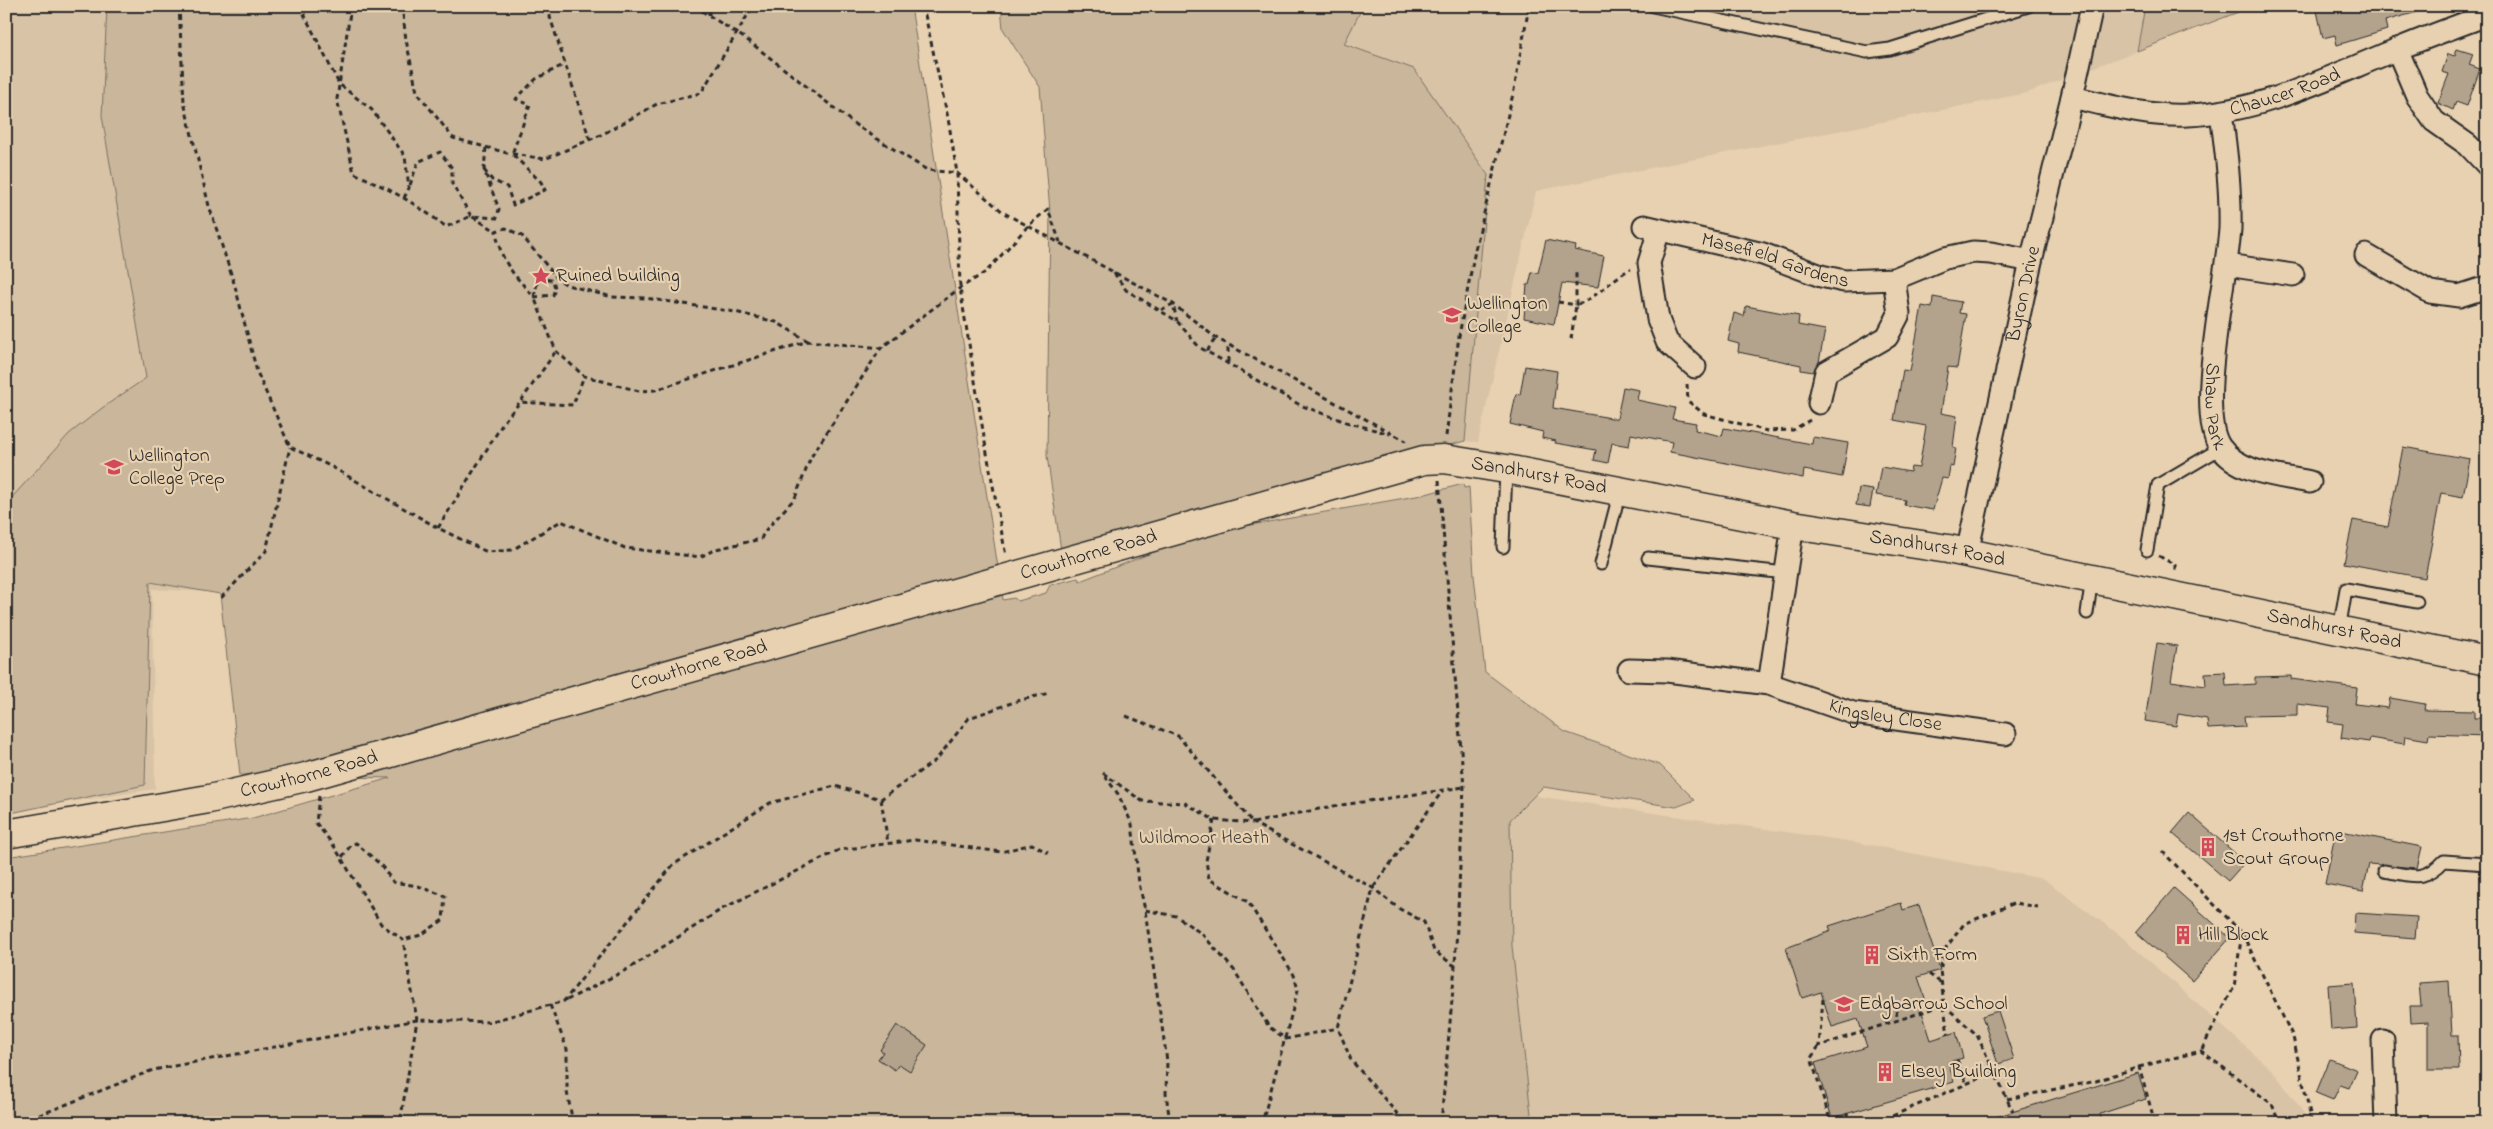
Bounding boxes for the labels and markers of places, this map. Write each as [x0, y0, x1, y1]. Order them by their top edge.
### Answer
place label: Ruined building [556, 262, 680, 292]
place icon: Ruined building [530, 265, 552, 287]
place label: Wellington College [1467, 290, 1548, 343]
school or university icon: Wellington College [1441, 304, 1463, 326]
place label: Wellington College Prep [129, 442, 225, 495]
school or university icon: Wellington College Prep [103, 456, 125, 478]
place label: 1st Crowthorne Scout Group [2223, 822, 2344, 874]
building icon: 1st Crowthorne Scout Group [2197, 836, 2219, 858]
place label: Hill Block [2198, 921, 2269, 950]
building icon: Hill Block [2172, 924, 2194, 946]
place label: Sixth Form [1887, 941, 1977, 970]
building icon: Sixth Form [1861, 944, 1883, 966]
place label: Edgbarrow School [1859, 990, 2008, 1020]
school or university icon: Edgbarrow School [1833, 993, 1855, 1015]
place label: Elsey Building [1900, 1058, 2016, 1088]
building icon: Elsey Building [1874, 1061, 1896, 1083]

